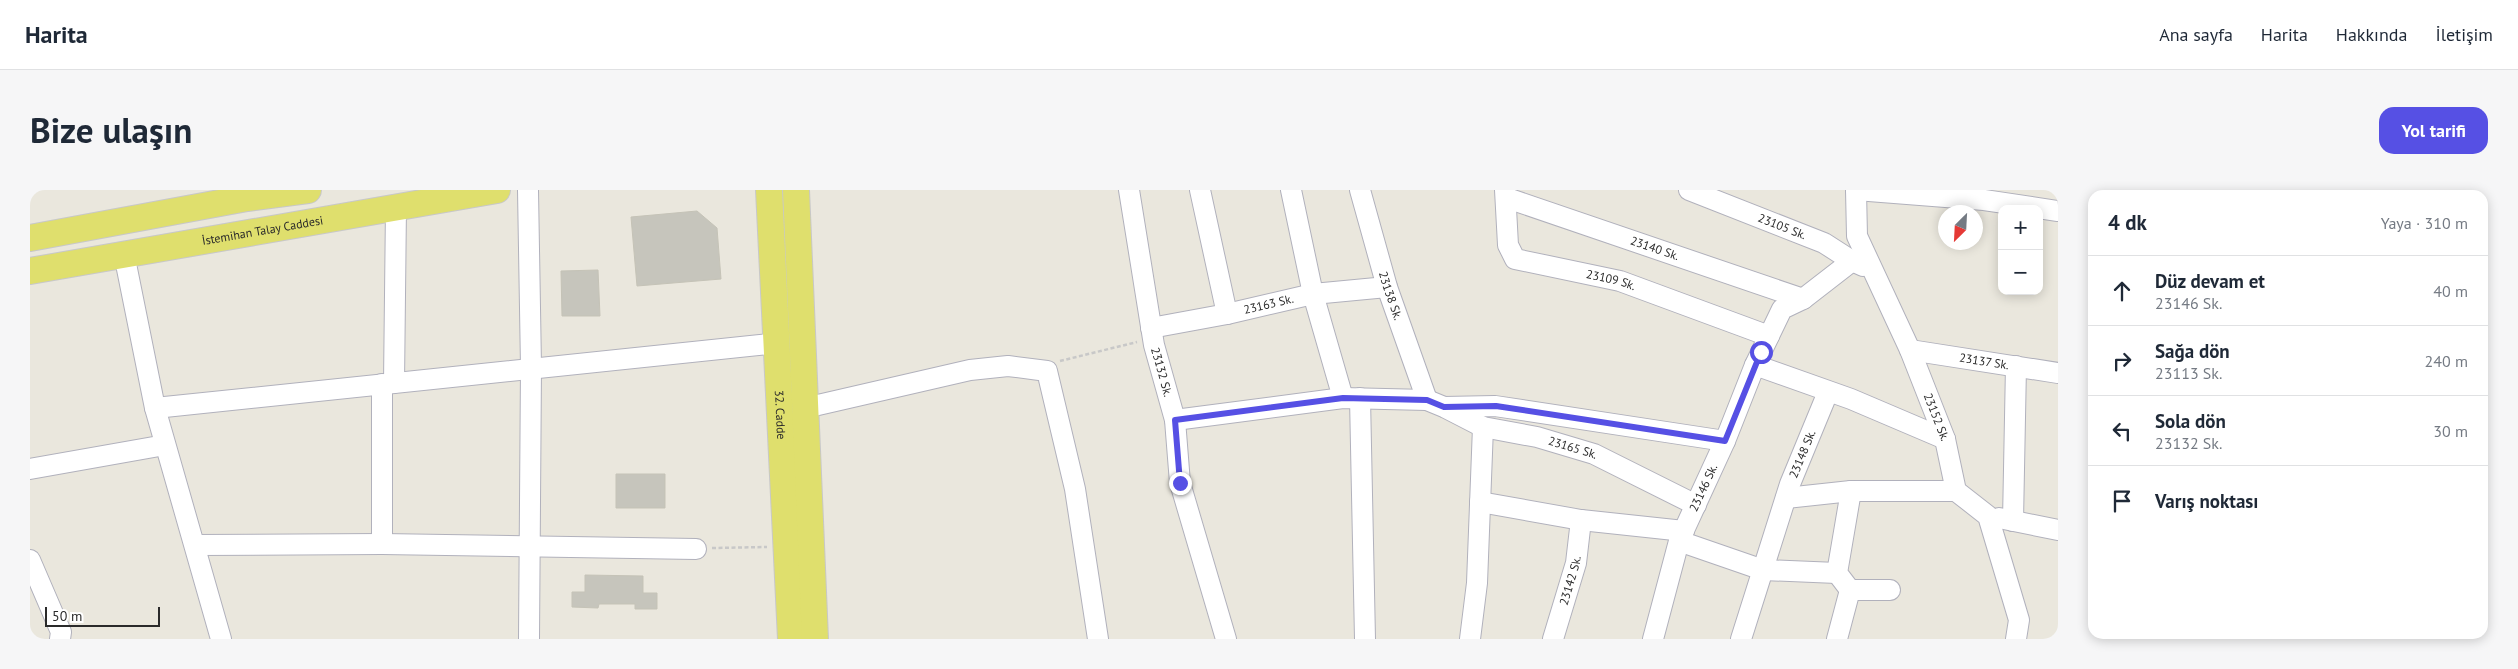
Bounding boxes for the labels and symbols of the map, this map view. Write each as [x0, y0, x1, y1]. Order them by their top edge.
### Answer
north arrow [1938, 205, 1983, 250]
street label: 23105 Sk. [1756, 210, 1809, 242]
street label: İstemihan Talay Caddesi [201, 212, 324, 248]
street label: 23140 Sk. [1628, 233, 1681, 263]
street label: 23109 Sk. [1585, 266, 1638, 293]
street label: 23138 Sk. [1376, 269, 1406, 322]
street label: 23163 Sk. [1242, 291, 1295, 317]
route start [1750, 341, 1773, 364]
street label: 23132 Sk. [1148, 345, 1176, 398]
street label: 23137 Sk. [1958, 350, 2010, 372]
street label: 32. Cadde [772, 390, 789, 440]
street label: 23152 Sk. [1921, 391, 1953, 442]
street label: 23148 Sk. [1785, 428, 1819, 480]
street label: 23165 Sk. [1547, 433, 1601, 462]
street label: 23146 Sk. [1686, 461, 1720, 514]
route end [1169, 472, 1192, 495]
street label: 23142 Sk. [1556, 555, 1584, 607]
scale bar [45, 604, 160, 627]

